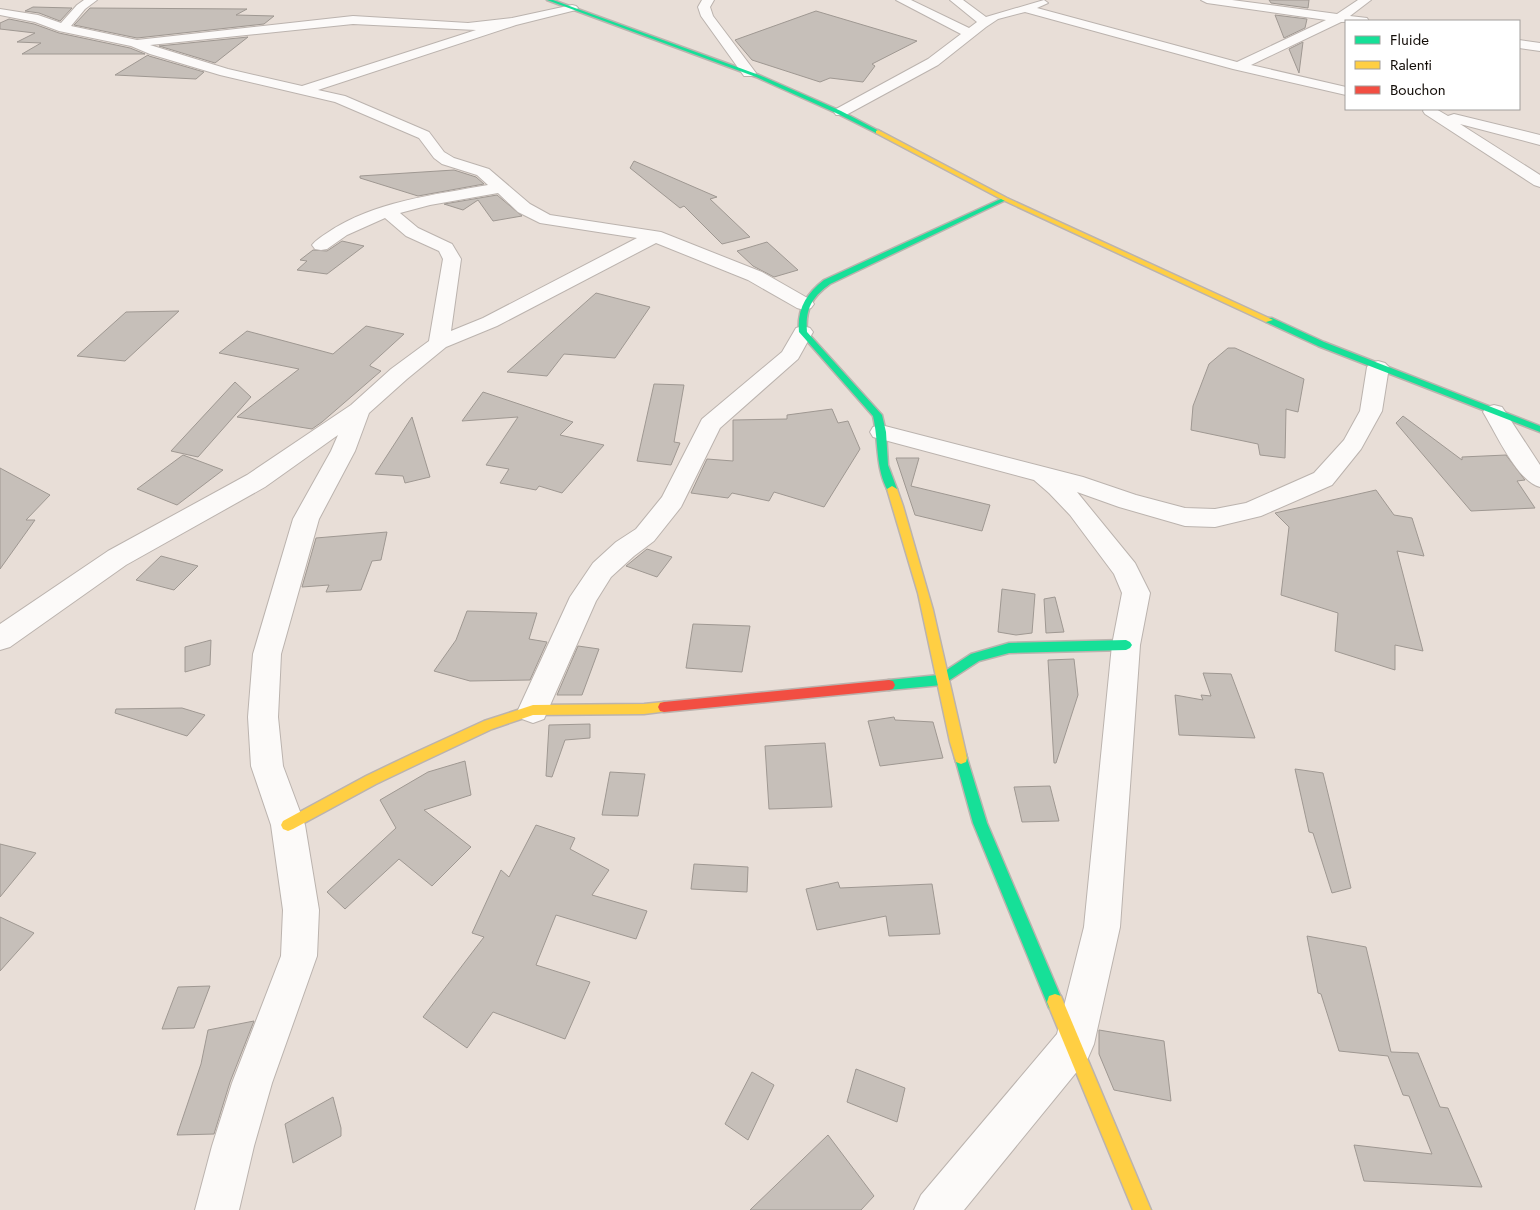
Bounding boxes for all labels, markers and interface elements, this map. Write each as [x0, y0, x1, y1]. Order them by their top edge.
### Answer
legend [1345, 20, 1520, 110]
text: Fluide [1390, 29, 1429, 51]
text: Ralenti [1390, 54, 1432, 76]
text: Bouchon [1390, 79, 1446, 101]

